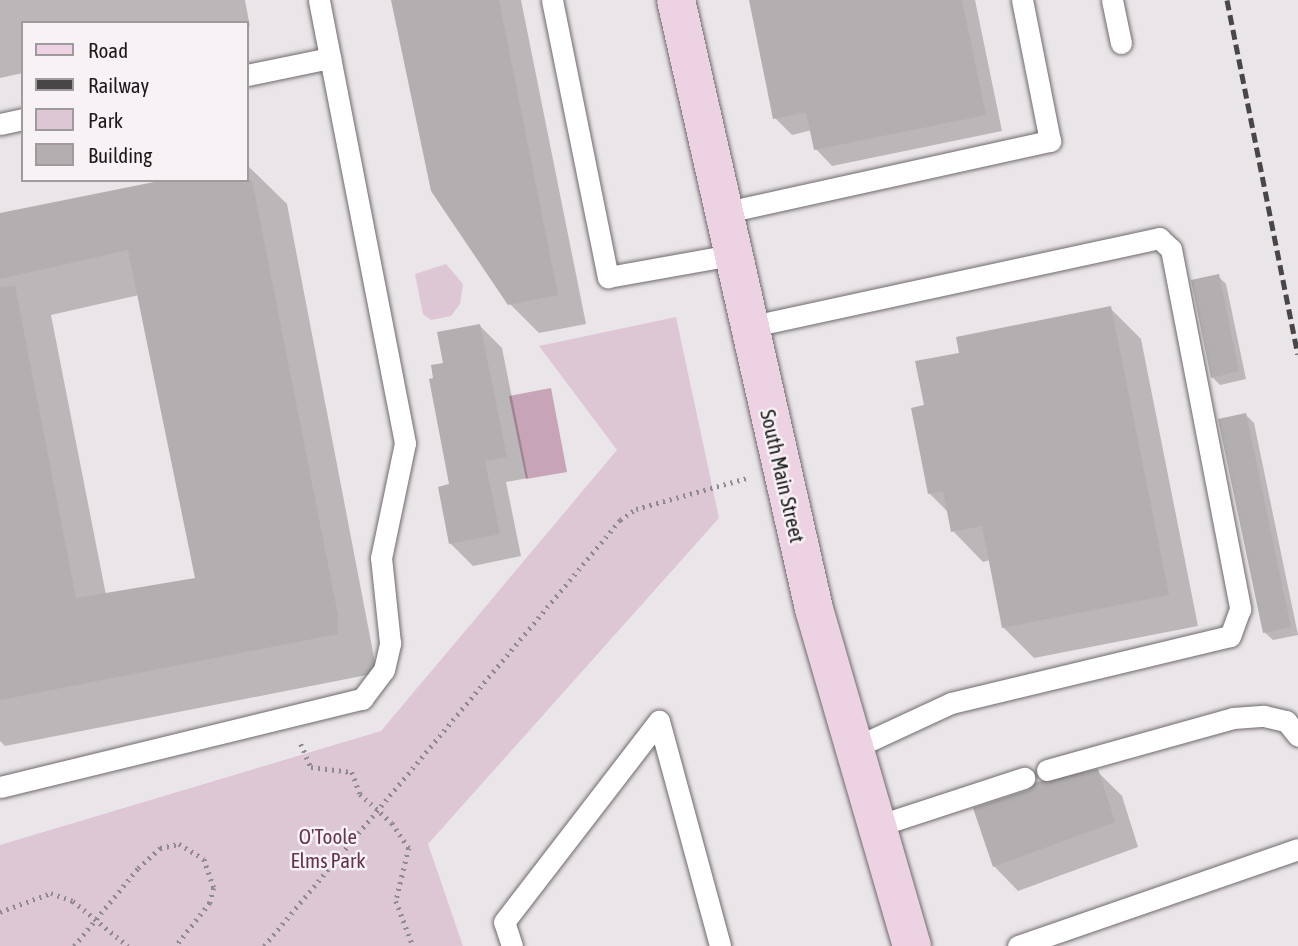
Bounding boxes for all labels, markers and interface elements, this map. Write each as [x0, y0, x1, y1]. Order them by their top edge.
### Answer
legend [21, 21, 248, 182]
text: Road [88, 38, 128, 62]
text: Railway [88, 73, 149, 97]
text: Park [88, 108, 123, 132]
text: Building [88, 143, 152, 167]
street label: South Main Street [755, 407, 811, 545]
park label: O'Toole Elms Park [291, 823, 365, 873]

